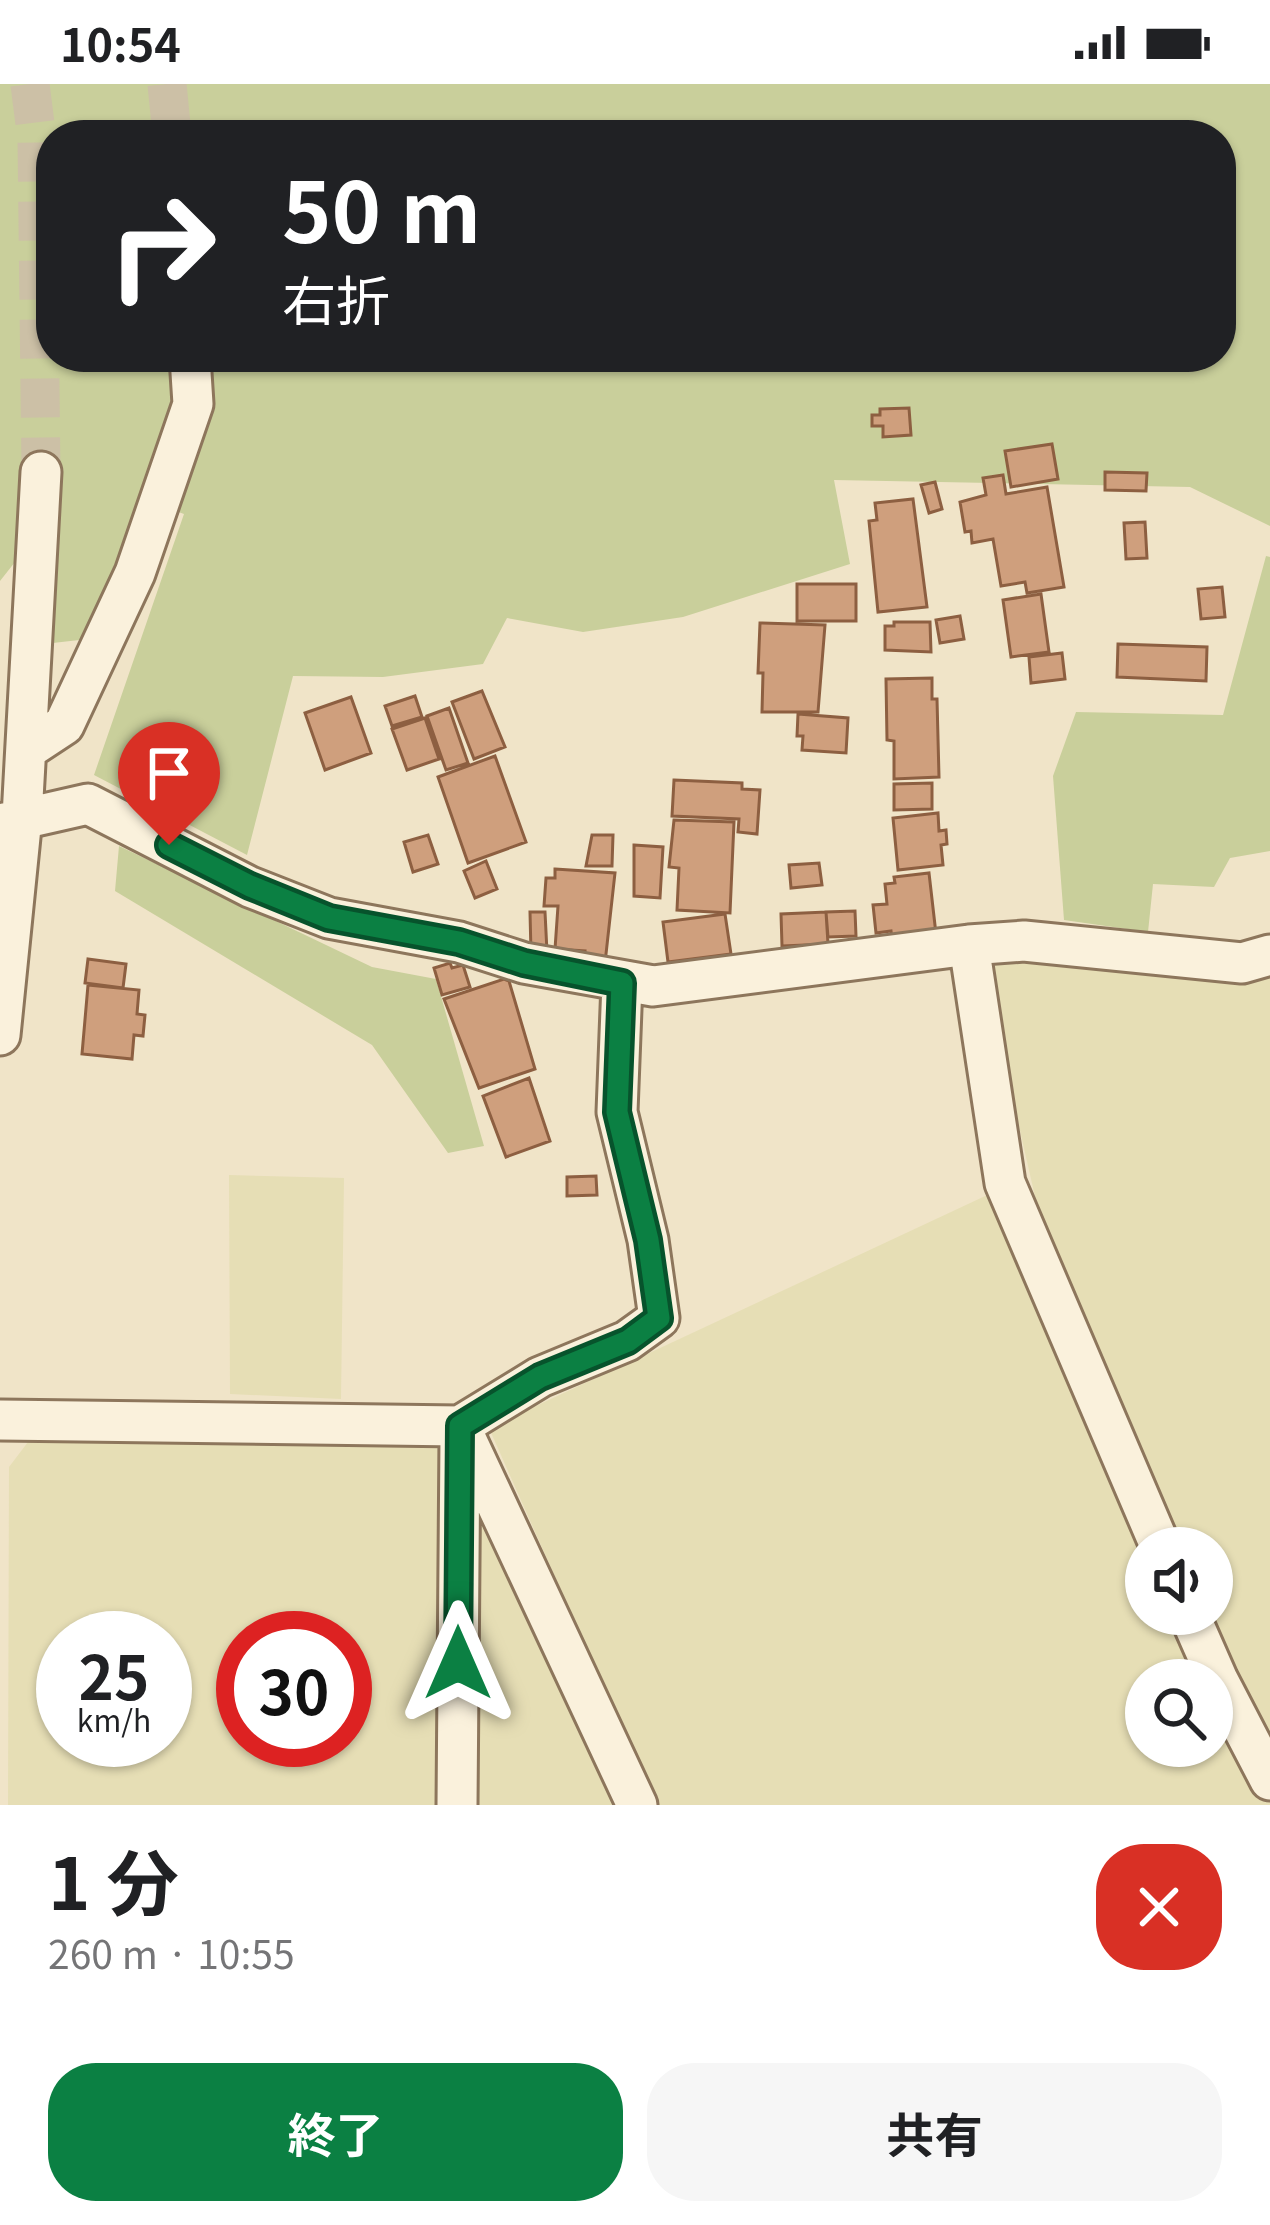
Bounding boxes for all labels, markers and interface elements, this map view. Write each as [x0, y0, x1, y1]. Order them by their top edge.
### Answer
text: 10:54 [60, 10, 181, 75]
text: 50 m [282, 146, 481, 267]
icon: right [84, 168, 240, 324]
text: 右折 [282, 258, 390, 337]
pin [118, 722, 220, 845]
icon: arrive [136, 740, 202, 806]
map controls [1125, 1527, 1233, 1767]
button: sound [1125, 1527, 1233, 1635]
position arrow [395, 1600, 521, 1726]
speed limit sign: 30 [216, 1611, 372, 1767]
text: 25 [79, 1630, 149, 1717]
button: search [1125, 1659, 1233, 1767]
text: km/h [77, 1697, 151, 1741]
text: 1 分 [48, 1826, 179, 1931]
button: close [1096, 1844, 1222, 1970]
text: 260 m · 10:55 [48, 1924, 295, 1980]
button: 終了 [48, 2063, 623, 2201]
button: 共有 [647, 2063, 1222, 2201]

